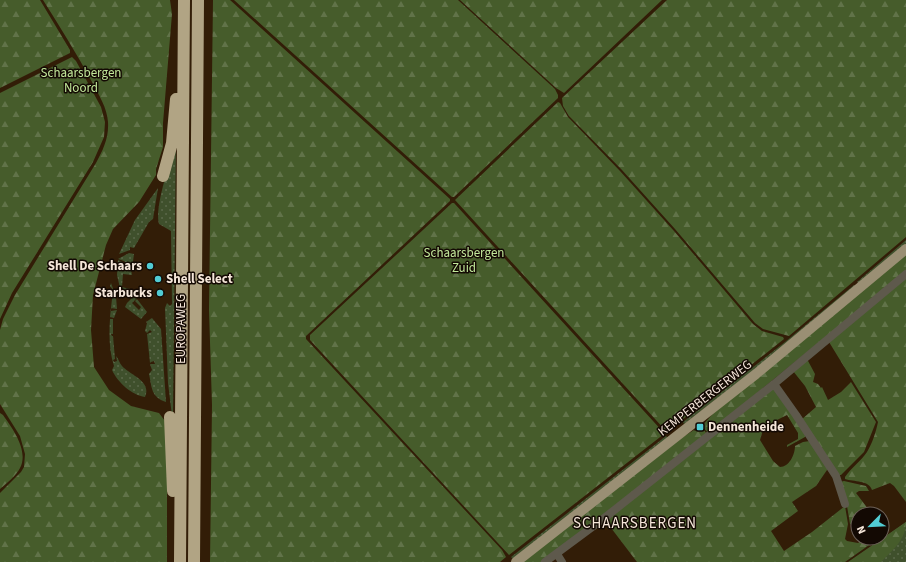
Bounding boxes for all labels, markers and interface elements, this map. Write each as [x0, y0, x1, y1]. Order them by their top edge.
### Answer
park label: Schaarsbergen Noord [41, 64, 121, 97]
park label: Schaarsbergen Zuid [424, 244, 504, 277]
place label: Shell De Schaars [48, 257, 142, 275]
marker: Shell De Schaars [145, 261, 155, 271]
place label: Shell Select [166, 270, 233, 288]
marker: Shell Select [153, 274, 163, 284]
place label: Starbucks [95, 284, 152, 302]
marker: Starbucks [155, 288, 165, 298]
street label: EUROPAWEG [172, 294, 190, 364]
street label: KEMPERBERGERWEG [654, 356, 756, 440]
place label: Dennenheide [708, 418, 784, 436]
marker: Dennenheide [695, 422, 705, 432]
north arrow [850, 506, 890, 546]
district label: SCHAARSBERGEN [573, 513, 697, 534]
text: N [853, 523, 870, 536]

